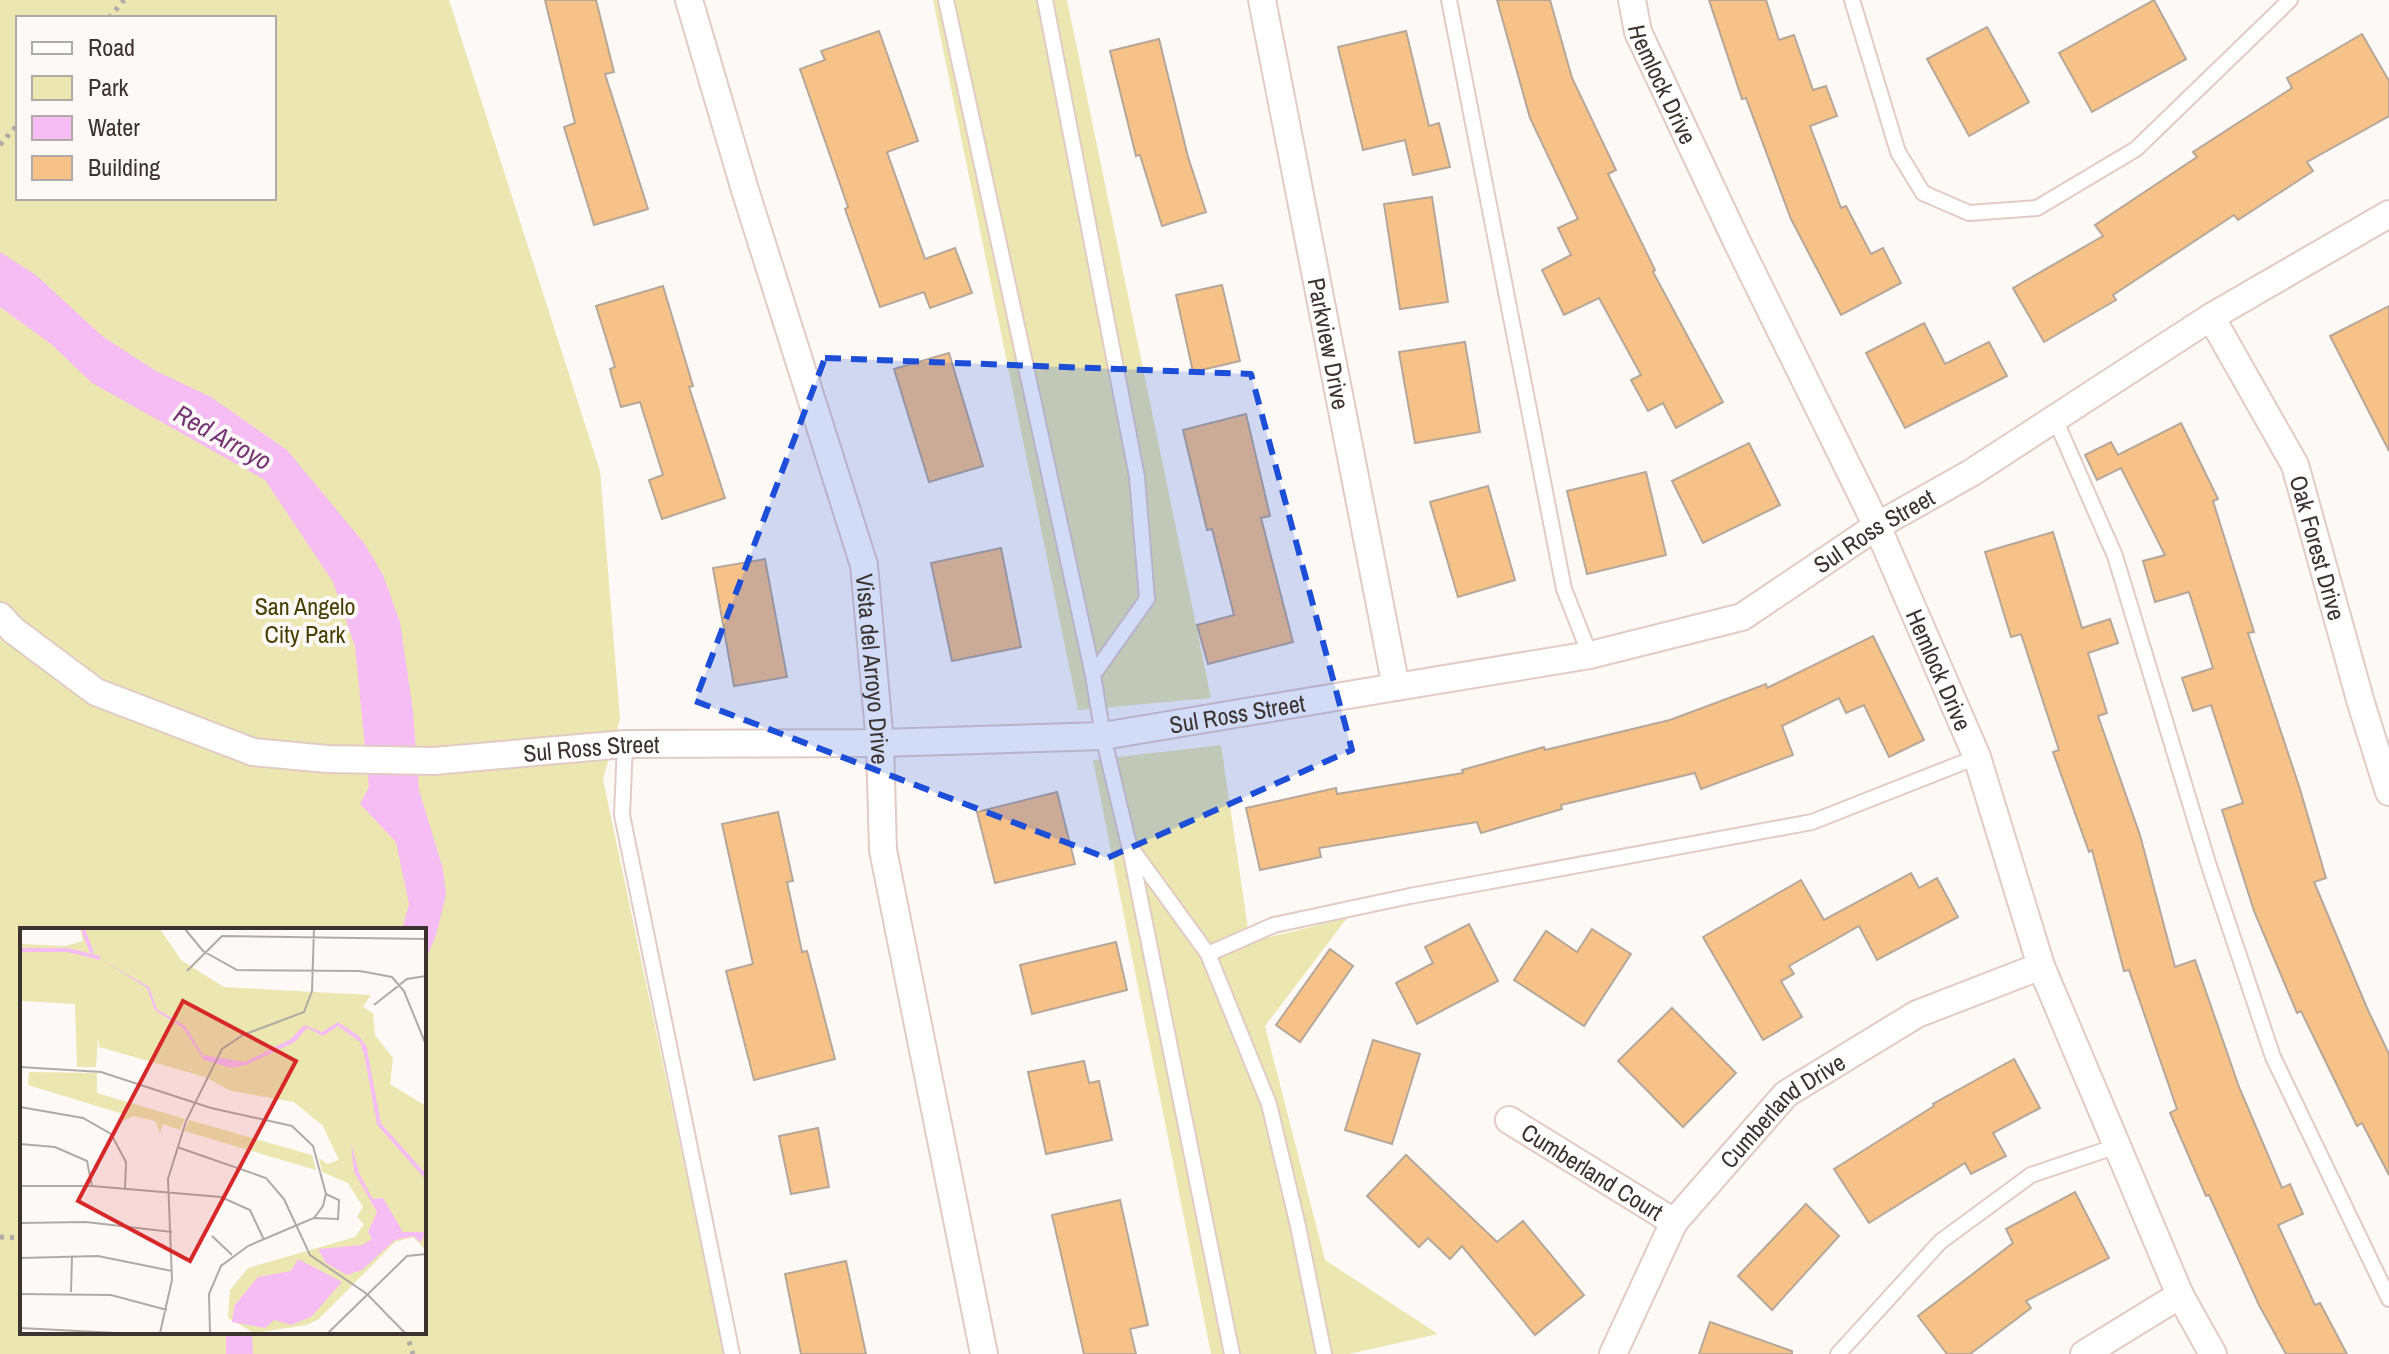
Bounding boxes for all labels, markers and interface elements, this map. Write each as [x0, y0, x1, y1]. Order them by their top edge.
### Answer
legend [16, 16, 276, 200]
street label: Hemlock Drive [1621, 22, 1705, 149]
text: Road [88, 31, 135, 63]
text: Park [88, 71, 129, 103]
text: Water [88, 111, 140, 143]
text: Building [88, 151, 160, 183]
street label: Parkview Drive [1301, 275, 1357, 412]
water label: Red Arroyo [168, 396, 278, 478]
street label: Oak Forest Drive [2283, 472, 2353, 624]
street label: Sul Ross Street [1807, 481, 1940, 580]
street label: Vista del Arroyo Drive [849, 572, 897, 765]
park label: San Angelo City Park [255, 590, 355, 650]
street label: Hemlock Drive [1899, 604, 1980, 735]
street label: Sul Ross Street [1167, 686, 1308, 741]
street label: Sul Ross Street [522, 728, 660, 769]
inset map [20, 928, 426, 1334]
street label: Cumberland Drive [1712, 1046, 1851, 1175]
street label: Cumberland Court [1515, 1116, 1670, 1228]

